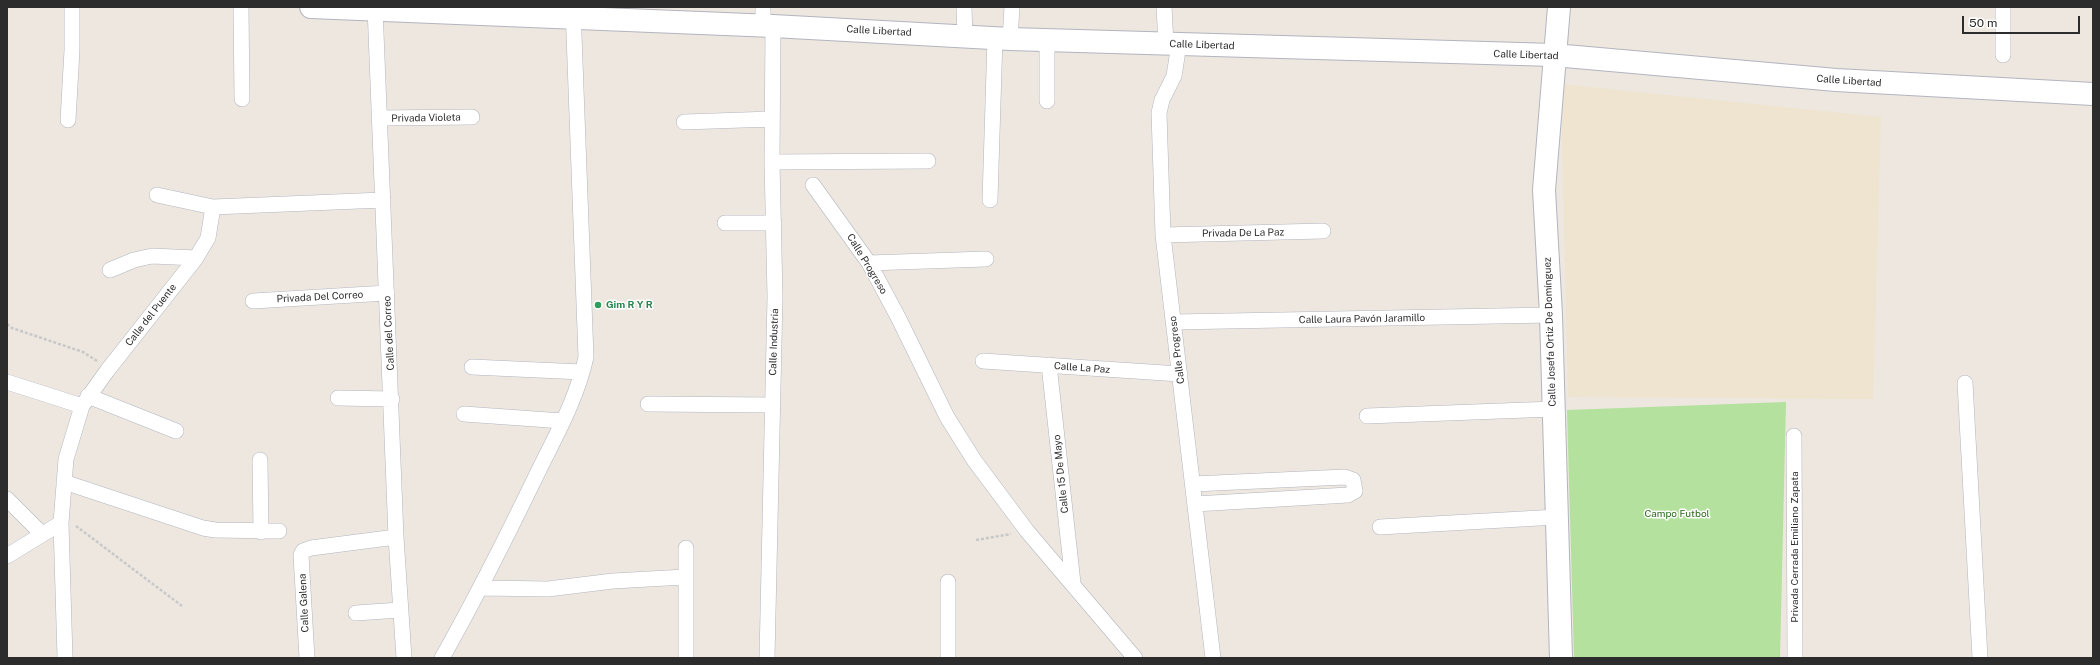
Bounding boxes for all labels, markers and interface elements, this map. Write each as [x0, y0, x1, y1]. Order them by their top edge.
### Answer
scale bar [1964, 8, 2082, 34]
text: 50 m [1969, 16, 1997, 30]
street label: Calle Libertad [846, 23, 912, 39]
street label: Calle Libertad [1169, 38, 1235, 52]
street label: Calle Libertad [1493, 48, 1559, 62]
street label: Calle Libertad [1816, 73, 1882, 89]
street label: Privada Violeta [391, 111, 461, 125]
street label: Privada De La Paz [1202, 226, 1284, 240]
street label: Calle Progreso [844, 232, 890, 296]
street label: Calle Josefa Ortiz De Domínguez [1541, 257, 1559, 407]
street label: Calle del Puente [123, 281, 179, 349]
street label: Privada Del Correo [276, 289, 364, 305]
street label: Calle del Correo [381, 295, 397, 371]
place label: Gim R Y R [606, 299, 653, 311]
marker: Gim R Y R [593, 300, 603, 310]
street label: Calle Industria [767, 308, 781, 376]
street label: Calle Laura Pavón Jaramillo [1299, 312, 1425, 326]
street label: Calle Progreso [1167, 315, 1187, 385]
street label: Calle La Paz [1054, 360, 1110, 376]
street label: Calle 15 De Mayo [1051, 434, 1071, 514]
street label: Privada Cerrada Emiliano Zapata [1789, 471, 1801, 623]
park label: Campo Futbol [1644, 508, 1710, 520]
street label: Calle Galena [296, 573, 312, 633]

